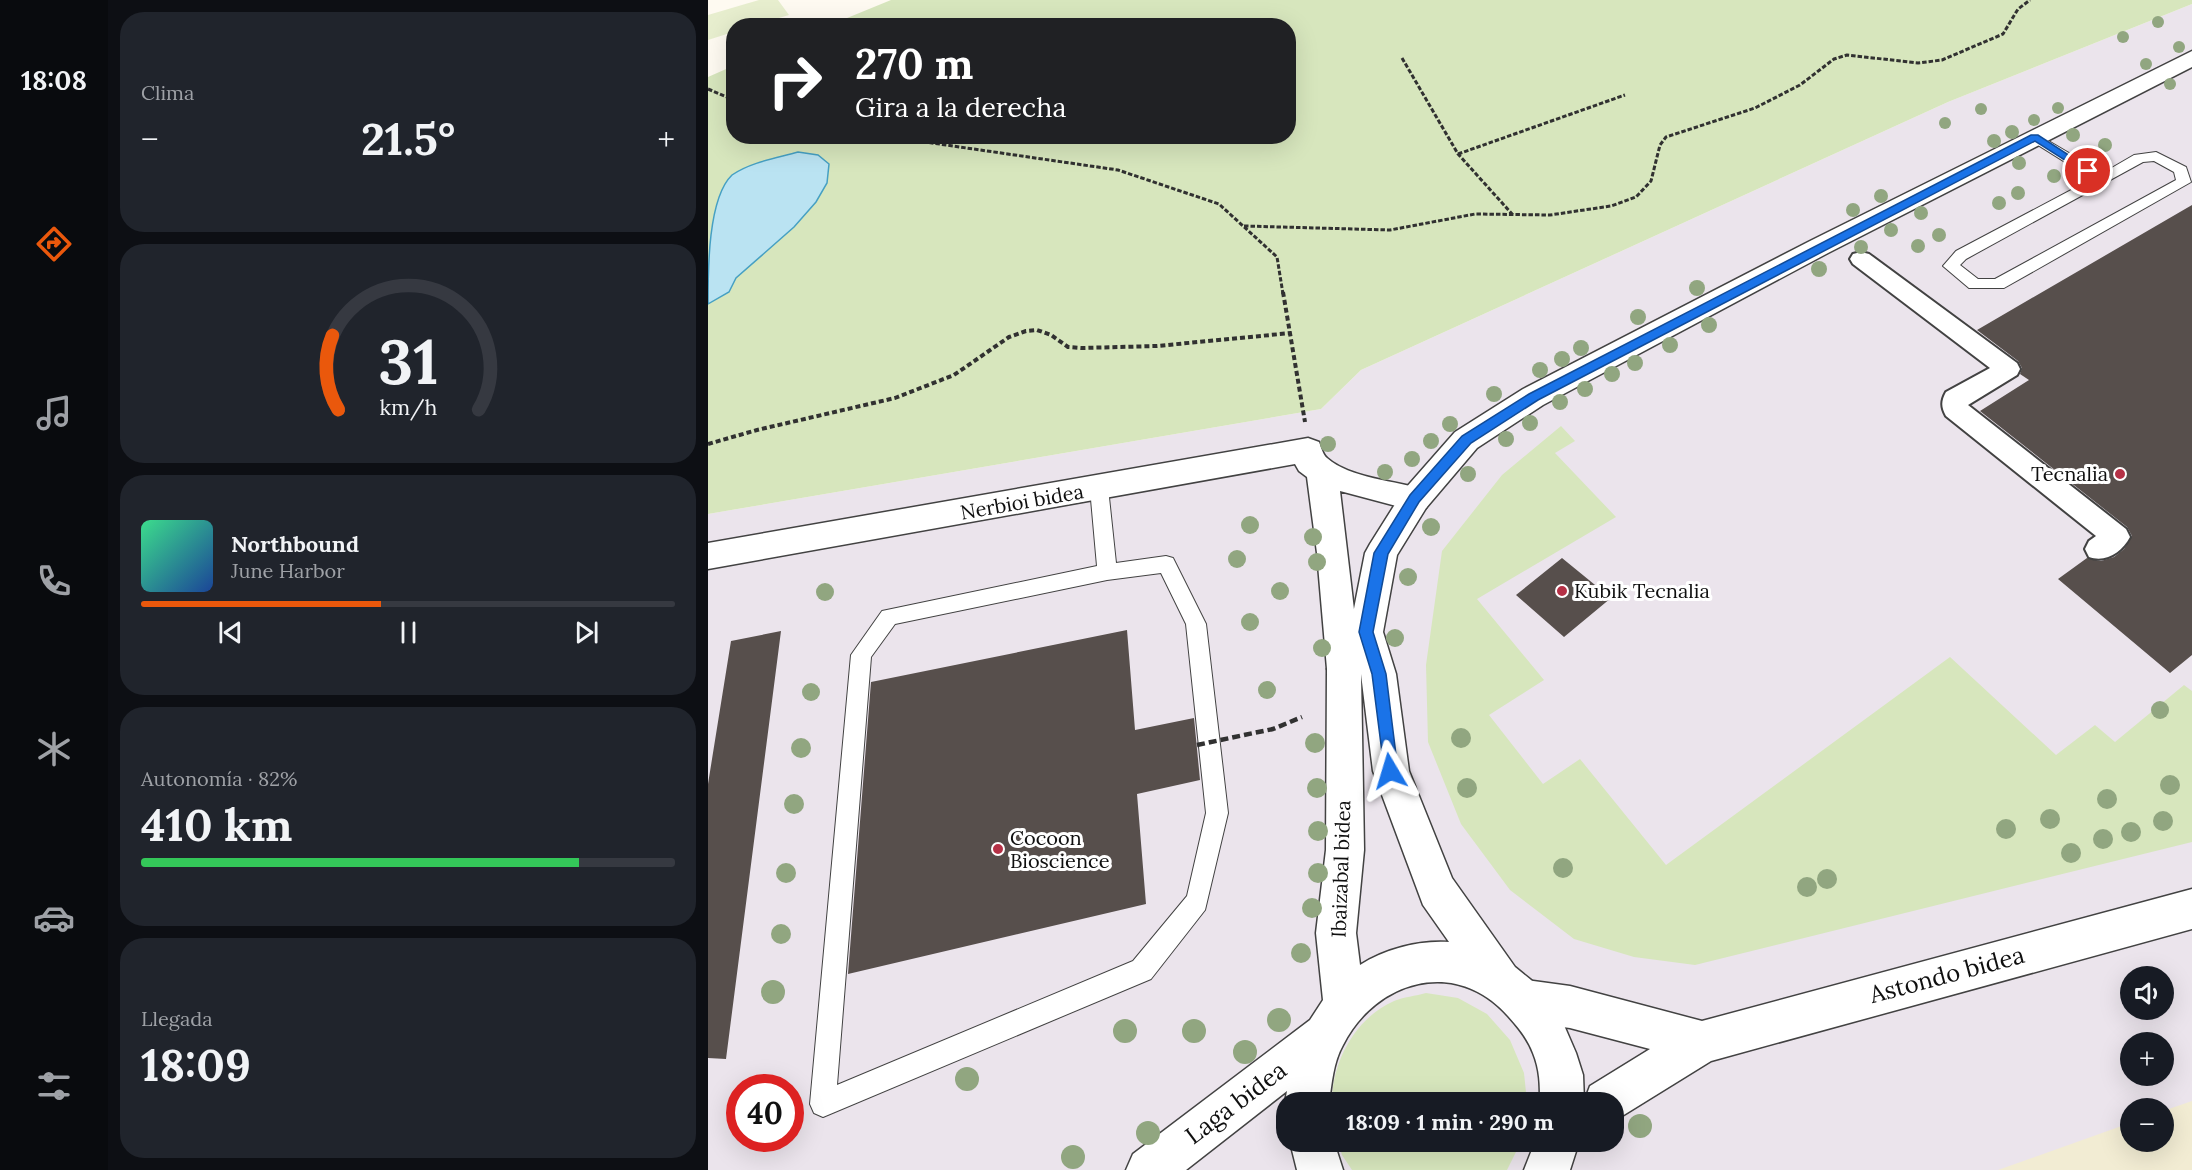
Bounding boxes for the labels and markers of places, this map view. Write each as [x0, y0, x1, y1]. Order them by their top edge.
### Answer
pin [2062, 145, 2113, 196]
place label: Tecnalia [2031, 461, 2108, 486]
marker: Tecnalia [2113, 467, 2127, 481]
place label: Kubik Tecnalia [1574, 578, 1710, 603]
marker: Kubik Tecnalia [1555, 584, 1569, 598]
place label: Cocoon Bioscience [1010, 825, 1110, 873]
marker: Cocoon Bioscience [991, 842, 1005, 856]

